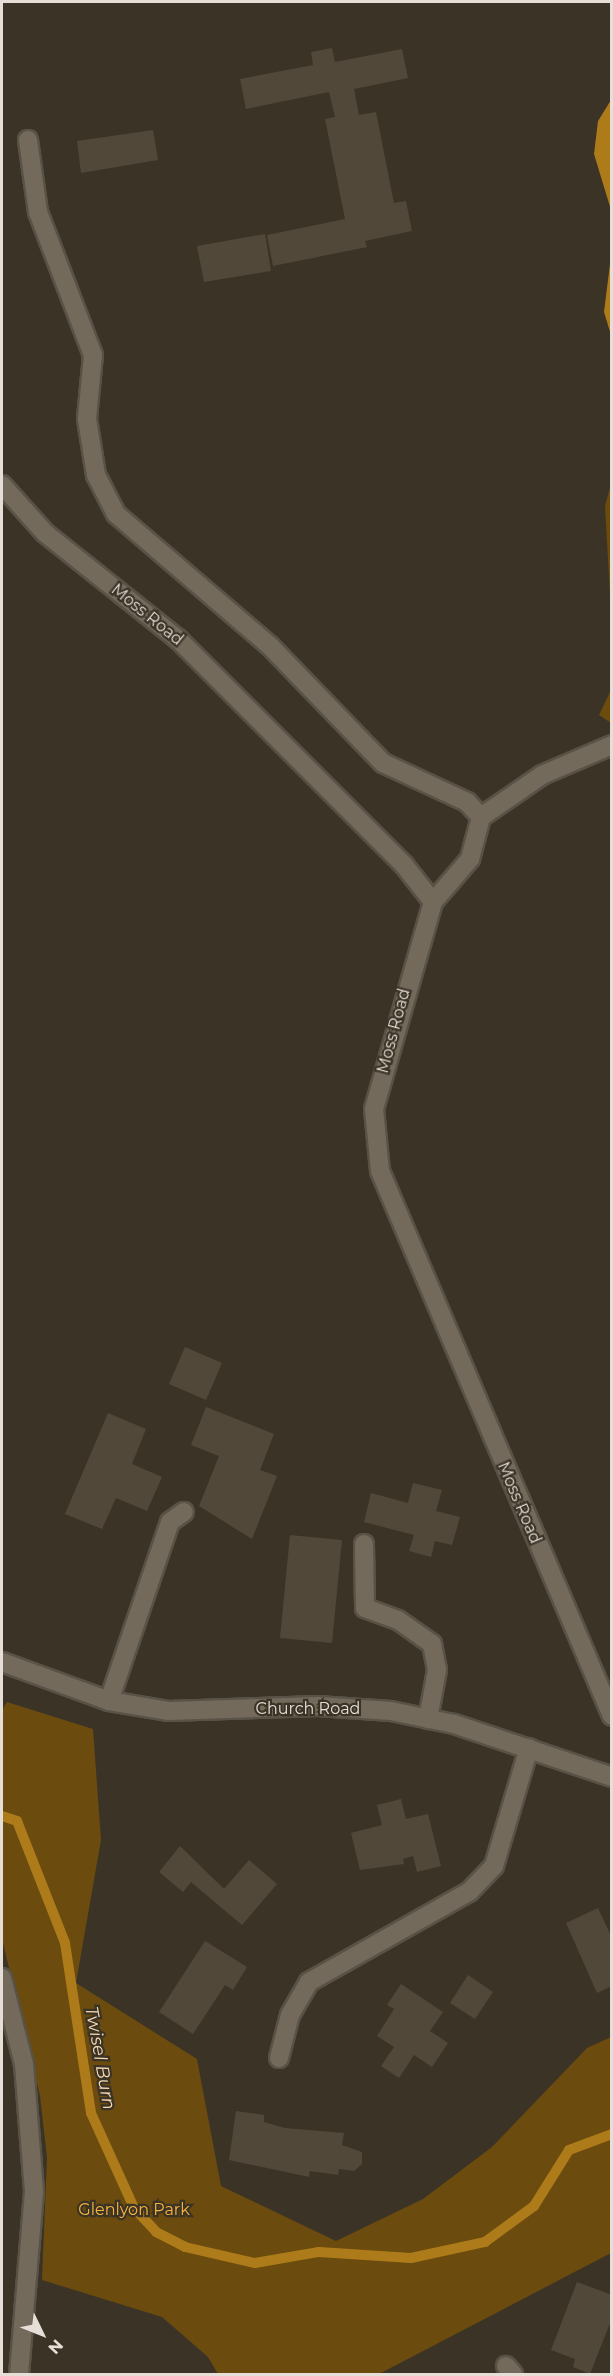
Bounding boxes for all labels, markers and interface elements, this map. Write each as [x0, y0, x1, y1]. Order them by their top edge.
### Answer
street label: Moss Road [107, 580, 187, 650]
street label: Moss Road [373, 987, 415, 1075]
street label: Moss Road [493, 1459, 545, 1547]
street label: Church Road [256, 1699, 360, 1719]
water label: Twisel Burn [80, 2005, 120, 2111]
park label: Glenlyon Park [78, 2200, 190, 2220]
north arrow [12, 2304, 72, 2364]
text: N [44, 2335, 67, 2358]

